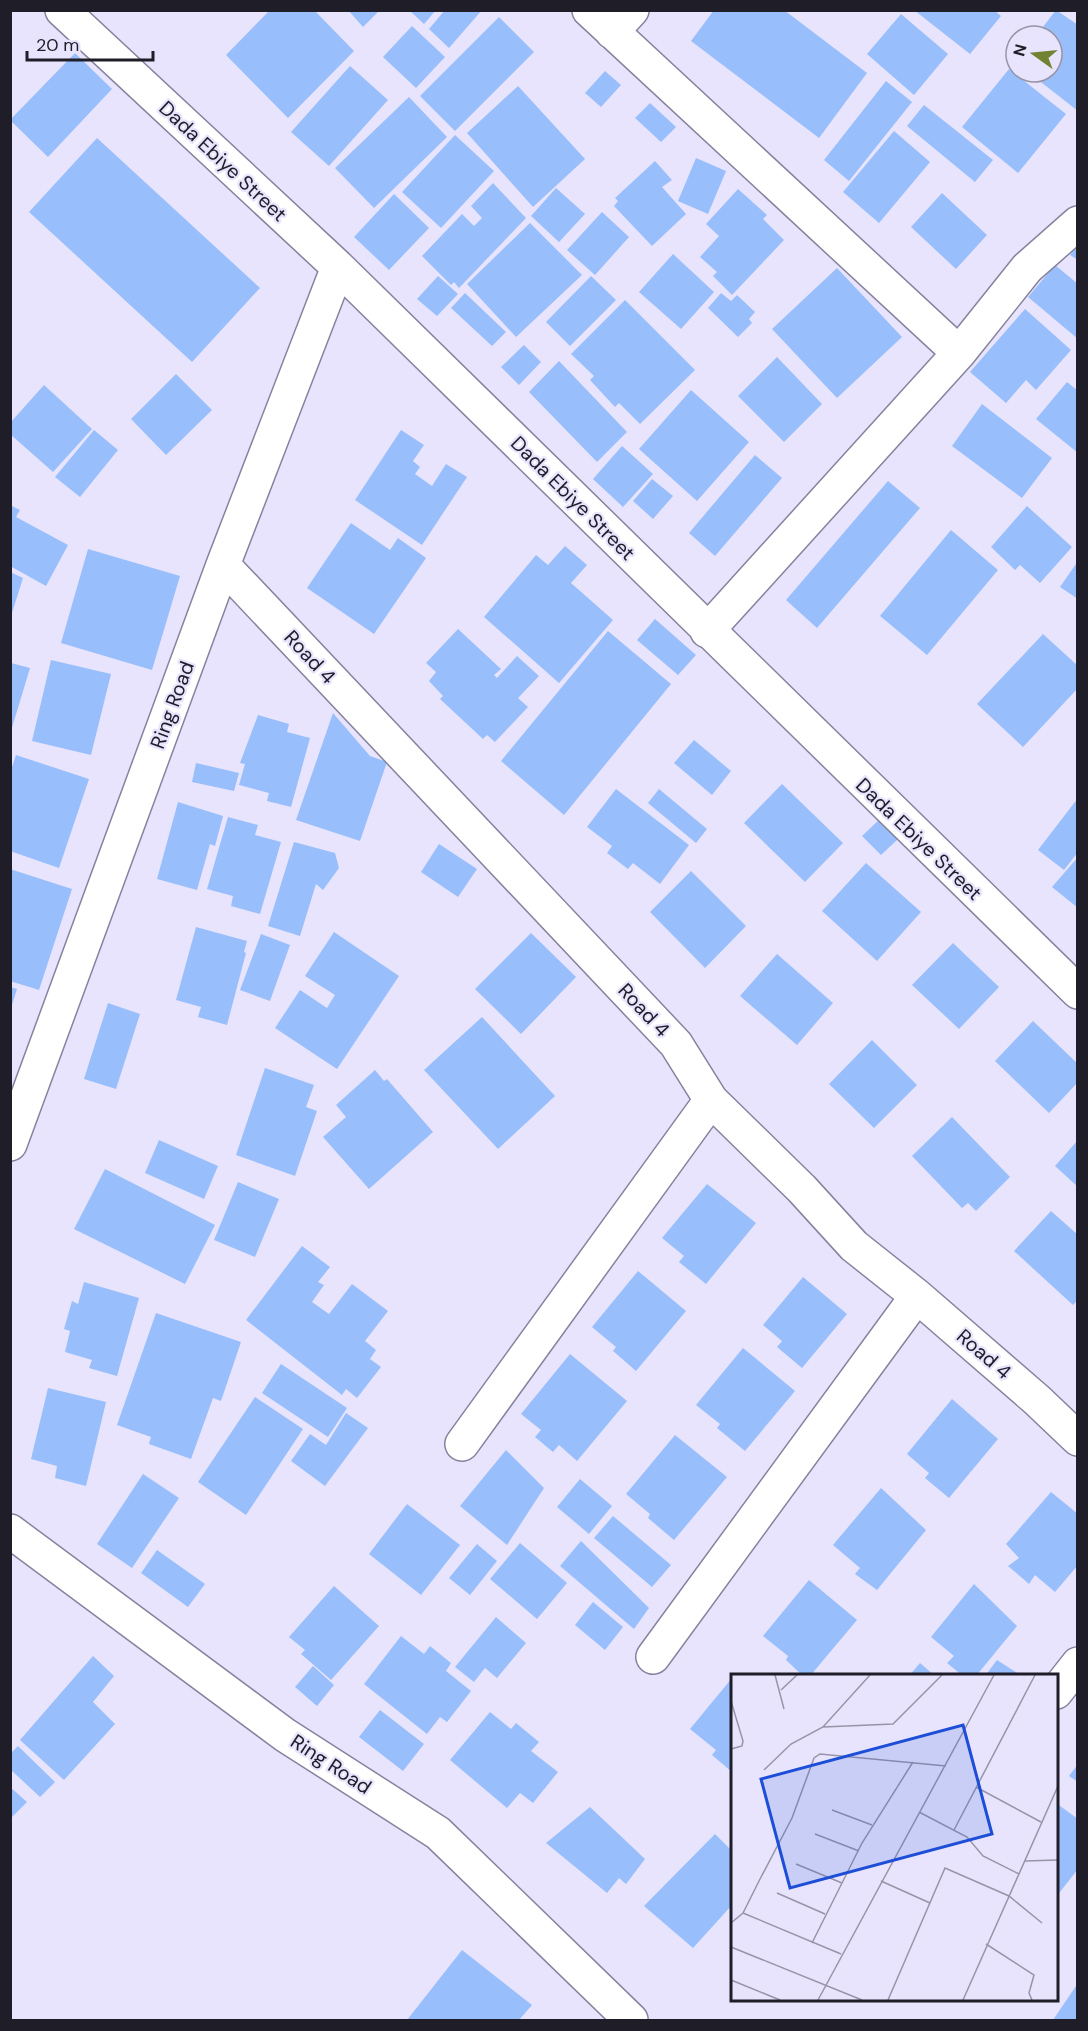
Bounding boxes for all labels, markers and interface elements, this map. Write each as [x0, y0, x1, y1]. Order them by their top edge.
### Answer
scale bar [27, 24, 153, 62]
north arrow [1004, 24, 1064, 84]
text: 20 m [36, 33, 79, 57]
text: N [1008, 42, 1032, 59]
street label: Dada Ebiye Street [154, 95, 293, 227]
street label: Dada Ebiye Street [505, 430, 641, 566]
street label: Road 4 [279, 625, 341, 689]
street label: Ring Road [144, 658, 200, 752]
street label: Dada Ebiye Street [850, 772, 988, 906]
street label: Road 4 [613, 978, 675, 1042]
street label: Road 4 [951, 1323, 1017, 1385]
inset map [731, 1674, 1058, 2001]
street label: Ring Road [286, 1728, 376, 1800]

